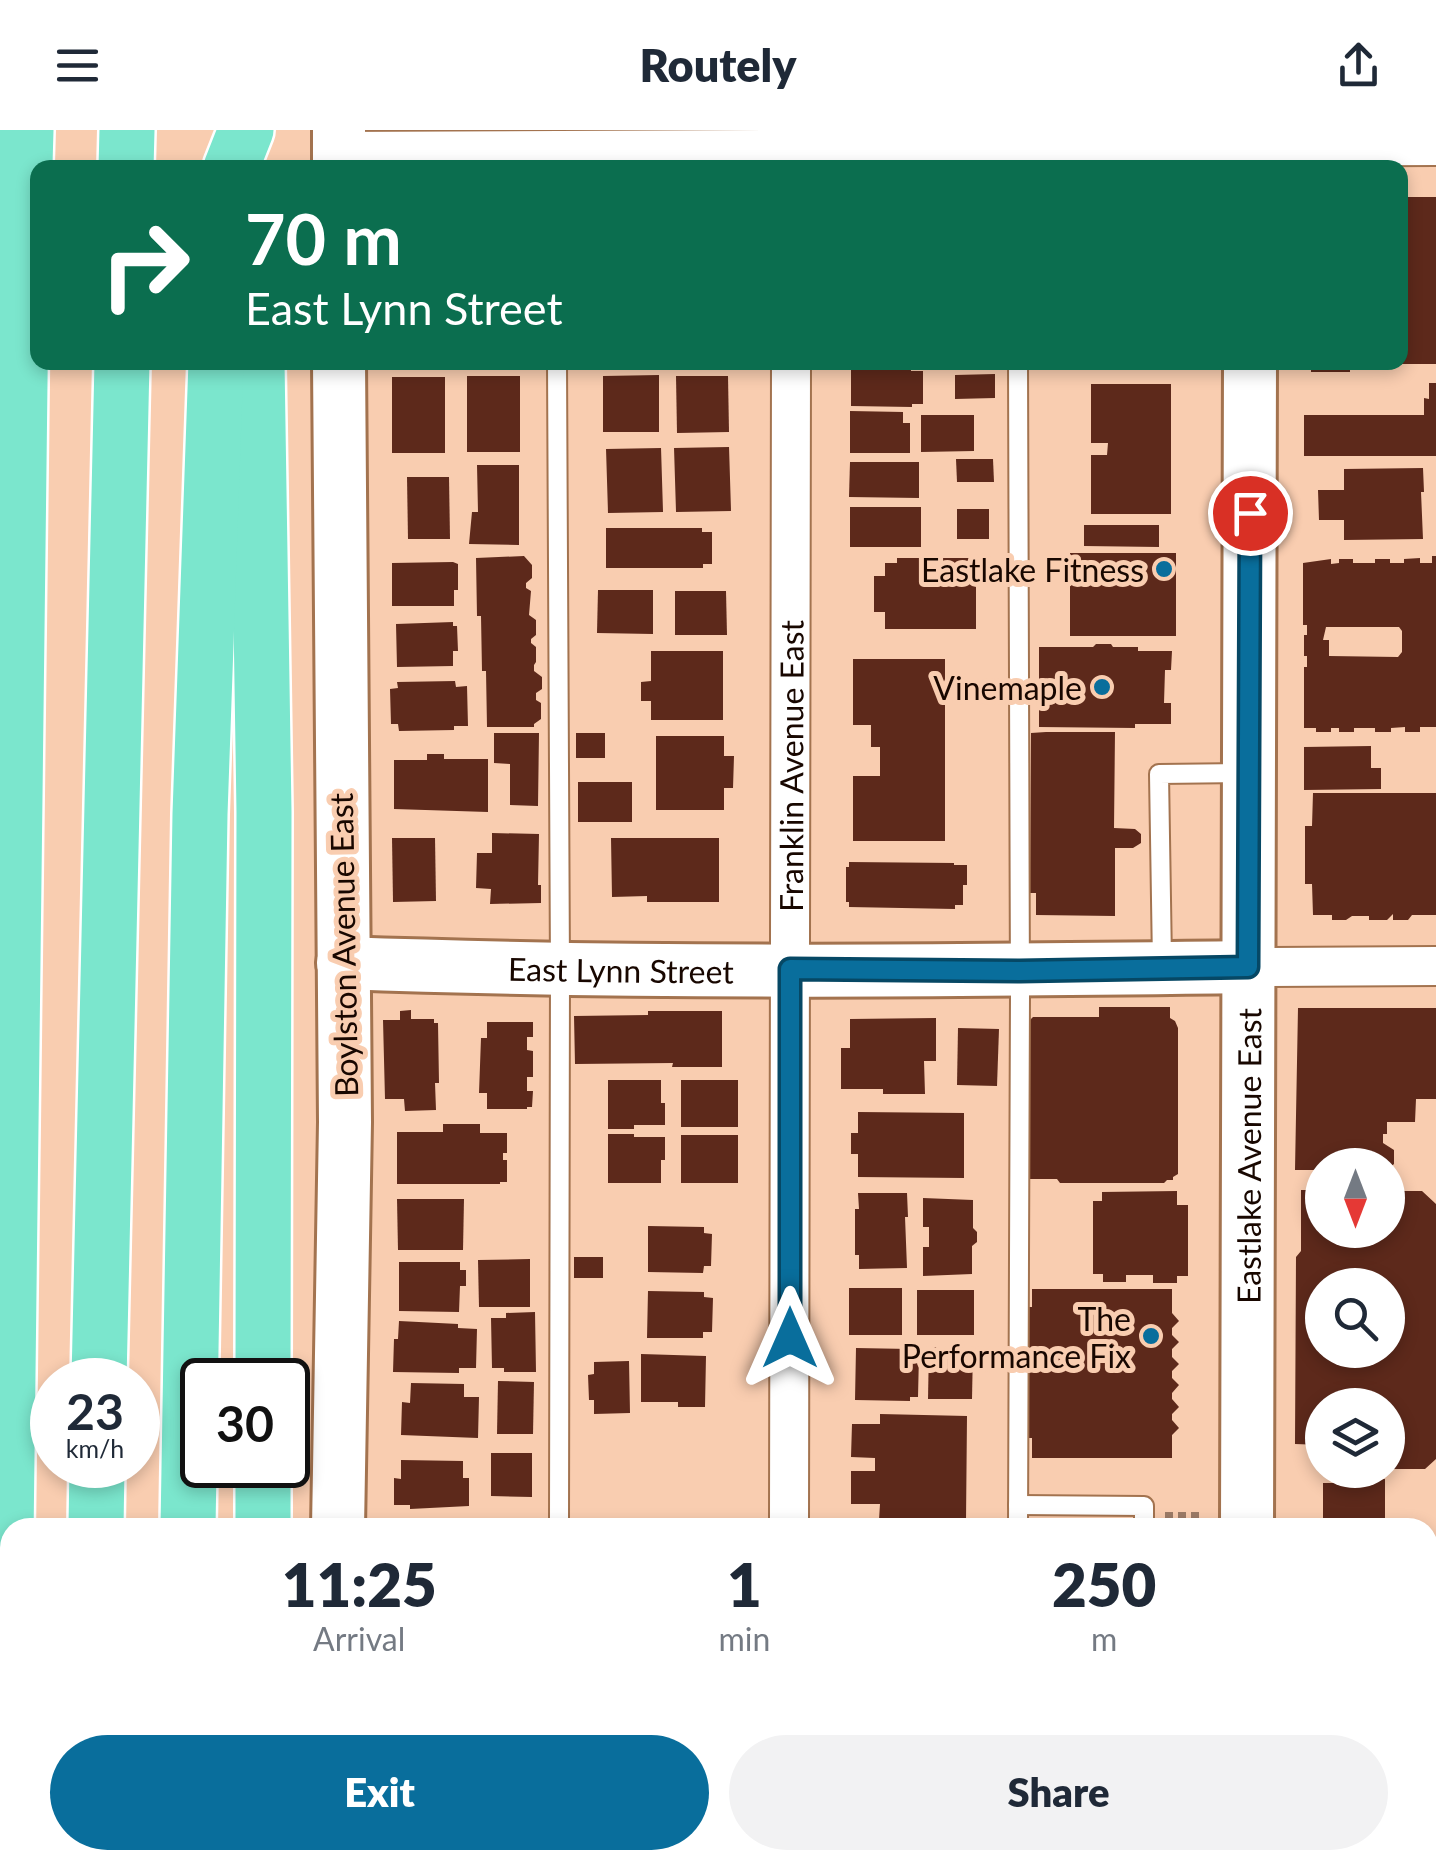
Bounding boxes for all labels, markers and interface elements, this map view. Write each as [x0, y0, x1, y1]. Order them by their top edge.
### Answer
icon: menu [50, 38, 105, 93]
text: Routely [639, 38, 797, 92]
icon: share [1331, 38, 1386, 93]
text: 70 m [245, 196, 402, 280]
icon: right [80, 200, 210, 330]
text: East Lynn Street [245, 281, 563, 335]
pin [1208, 471, 1293, 556]
icon: arrive [1223, 486, 1278, 541]
place label: Eastlake Fitness [921, 550, 1144, 589]
marker: Eastlake Fitness [1153, 558, 1175, 580]
street label: Franklin Avenue East [771, 619, 810, 912]
place label: Vinemaple [933, 668, 1082, 707]
marker: Vinemaple [1091, 676, 1113, 698]
street label: Boylston Avenue East [321, 792, 365, 1097]
street label: East Lynn Street [508, 948, 734, 990]
street label: Eastlake Avenue East [1228, 1007, 1268, 1304]
north arrow [1305, 1148, 1405, 1248]
map controls [1305, 1148, 1405, 1488]
button: search [1305, 1268, 1405, 1368]
position arrow [738, 1286, 842, 1390]
place label: The Performance Fix [902, 1299, 1131, 1375]
marker: The Performance Fix [1140, 1325, 1162, 1347]
speed limit sign: 30 [180, 1358, 310, 1488]
text: 23 [66, 1381, 124, 1441]
button: layers [1305, 1388, 1405, 1488]
text: km/h [66, 1433, 124, 1463]
text: 11:25 [282, 1548, 437, 1620]
text: 1 [727, 1548, 762, 1620]
text: 250 [1052, 1548, 1156, 1620]
text: Arrival [313, 1619, 405, 1658]
text: min [718, 1619, 770, 1658]
text: m [1091, 1619, 1117, 1658]
button: Exit [50, 1735, 709, 1850]
button: Share [729, 1735, 1388, 1850]

